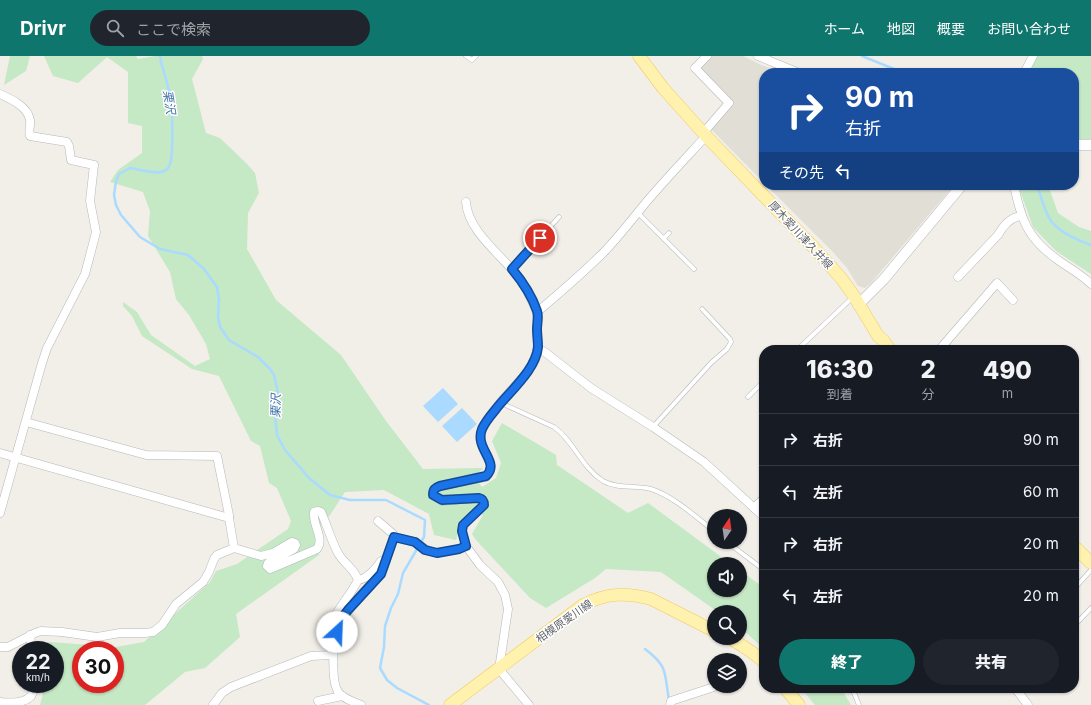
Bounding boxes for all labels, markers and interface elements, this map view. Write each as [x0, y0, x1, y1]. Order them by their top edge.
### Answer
search box [90, 10, 370, 46]
text: Drivr [20, 17, 66, 40]
icon: search [104, 17, 126, 39]
text: ここで検索 [136, 20, 211, 39]
text: ホーム [823, 20, 865, 37]
text: 地図 [887, 20, 915, 37]
text: 概要 [937, 20, 965, 37]
text: お問い合わせ [987, 20, 1071, 37]
text: 90 m [845, 80, 914, 114]
icon: right [779, 84, 831, 136]
water label: 栗沢 [160, 89, 179, 117]
text: 右折 [845, 118, 881, 139]
icon: left [832, 160, 854, 182]
text: その先 [779, 163, 824, 182]
street label: 厚木愛川津久井線 [766, 198, 836, 272]
pin [523, 221, 557, 255]
icon: arrive [529, 227, 551, 249]
text: 16:30 [806, 355, 873, 384]
text: 2 [920, 355, 936, 384]
text: 490 [983, 356, 1032, 385]
text: m [1002, 385, 1013, 401]
text: 到着 [827, 386, 853, 402]
text: 分 [922, 386, 935, 402]
water label: 栗沢 [268, 392, 283, 418]
icon: right [779, 429, 801, 451]
text: 90 m [1023, 430, 1059, 449]
text: 右折 [813, 431, 843, 450]
icon: left [779, 481, 801, 503]
text: 60 m [1023, 482, 1059, 501]
text: 左折 [813, 483, 843, 502]
north arrow [707, 509, 747, 549]
map controls [707, 509, 747, 693]
icon: right [779, 533, 801, 555]
text: 20 m [1023, 534, 1059, 553]
text: 右折 [813, 535, 843, 554]
button: sound [707, 557, 747, 597]
icon: left [779, 585, 801, 607]
text: 20 m [1023, 586, 1059, 605]
text: 左折 [813, 587, 843, 606]
street label: 相模原愛川線 [533, 596, 595, 646]
button: search [707, 605, 747, 645]
position arrow [316, 611, 358, 653]
button: 終了 [779, 639, 915, 685]
button: 共有 [923, 639, 1059, 685]
speed limit sign: 30 [72, 641, 124, 693]
text: 22 [25, 650, 51, 674]
button: layers [707, 653, 747, 693]
text: km/h [26, 671, 50, 683]

